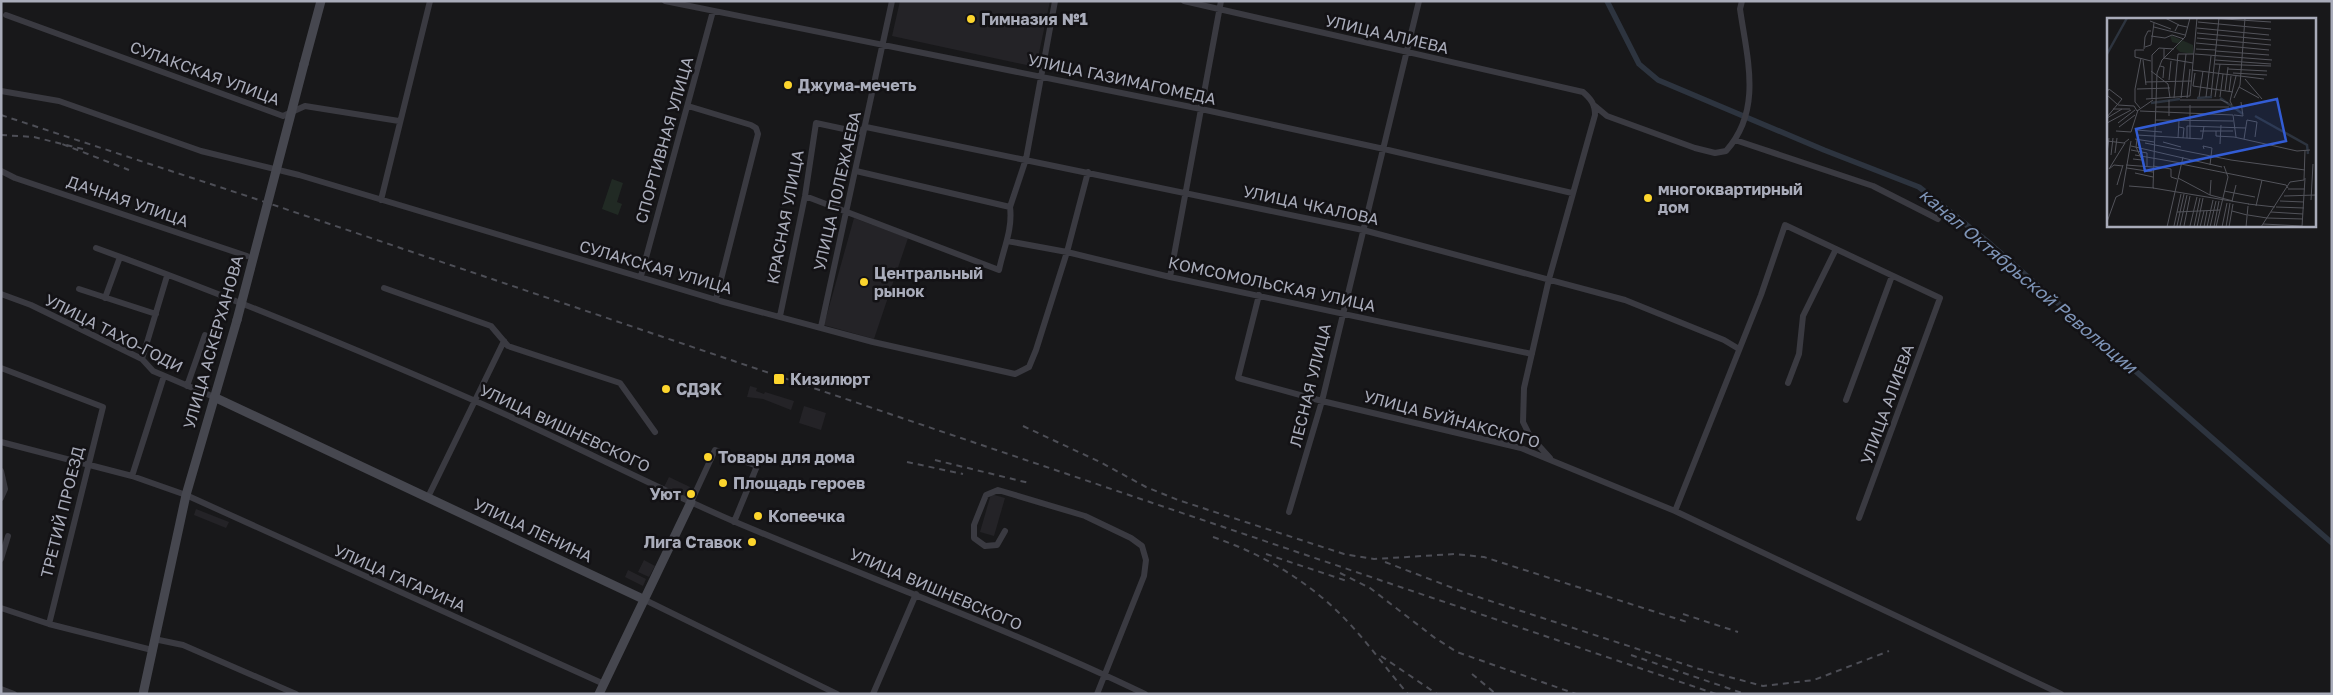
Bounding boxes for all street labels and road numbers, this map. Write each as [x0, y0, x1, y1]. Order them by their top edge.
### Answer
street label: УЛИЦА АЛИЕВА [1323, 10, 1451, 58]
street label: СУЛАКСКАЯ УЛИЦА [127, 37, 283, 110]
street label: УЛИЦА ГАЗИМАГОМЕДА [1026, 49, 1218, 109]
street label: СПОРТИВНАЯ УЛИЦА [631, 54, 697, 226]
street label: УЛИЦА ПОЛЕЖАЕВА [809, 109, 865, 273]
street label: КРАСНАЯ УЛИЦА [762, 148, 808, 286]
street label: ДАЧНАЯ УЛИЦА [65, 171, 192, 231]
street label: УЛИЦА ЧКАЛОВА [1241, 181, 1381, 229]
street label: СУЛАКСКАЯ УЛИЦА [577, 236, 735, 298]
street label: УЛИЦА АСКЕРХАНОВА [179, 252, 247, 431]
street label: КОМСОМОЛЬСКАЯ УЛИЦА [1166, 252, 1378, 316]
street label: УЛИЦА ТАХО-ГОДИ [42, 289, 186, 377]
street label: ЛЕСНАЯ УЛИЦА [1285, 321, 1335, 449]
street label: УЛИЦА АЛИЕВА [1856, 341, 1918, 467]
street label: УЛИЦА ВИШНЕВСКОГО [477, 380, 653, 476]
street label: УЛИЦА БУЙНАКСКОГО [1362, 386, 1542, 452]
street label: ТРЕТИЙ ПРОЕЗД [36, 444, 88, 580]
street label: УЛИЦА ЛЕНИНА [470, 494, 596, 566]
street label: УЛИЦА ГАГАРИНА [331, 540, 469, 616]
street label: УЛИЦА ВИШНЕВСКОГО [847, 544, 1025, 634]

